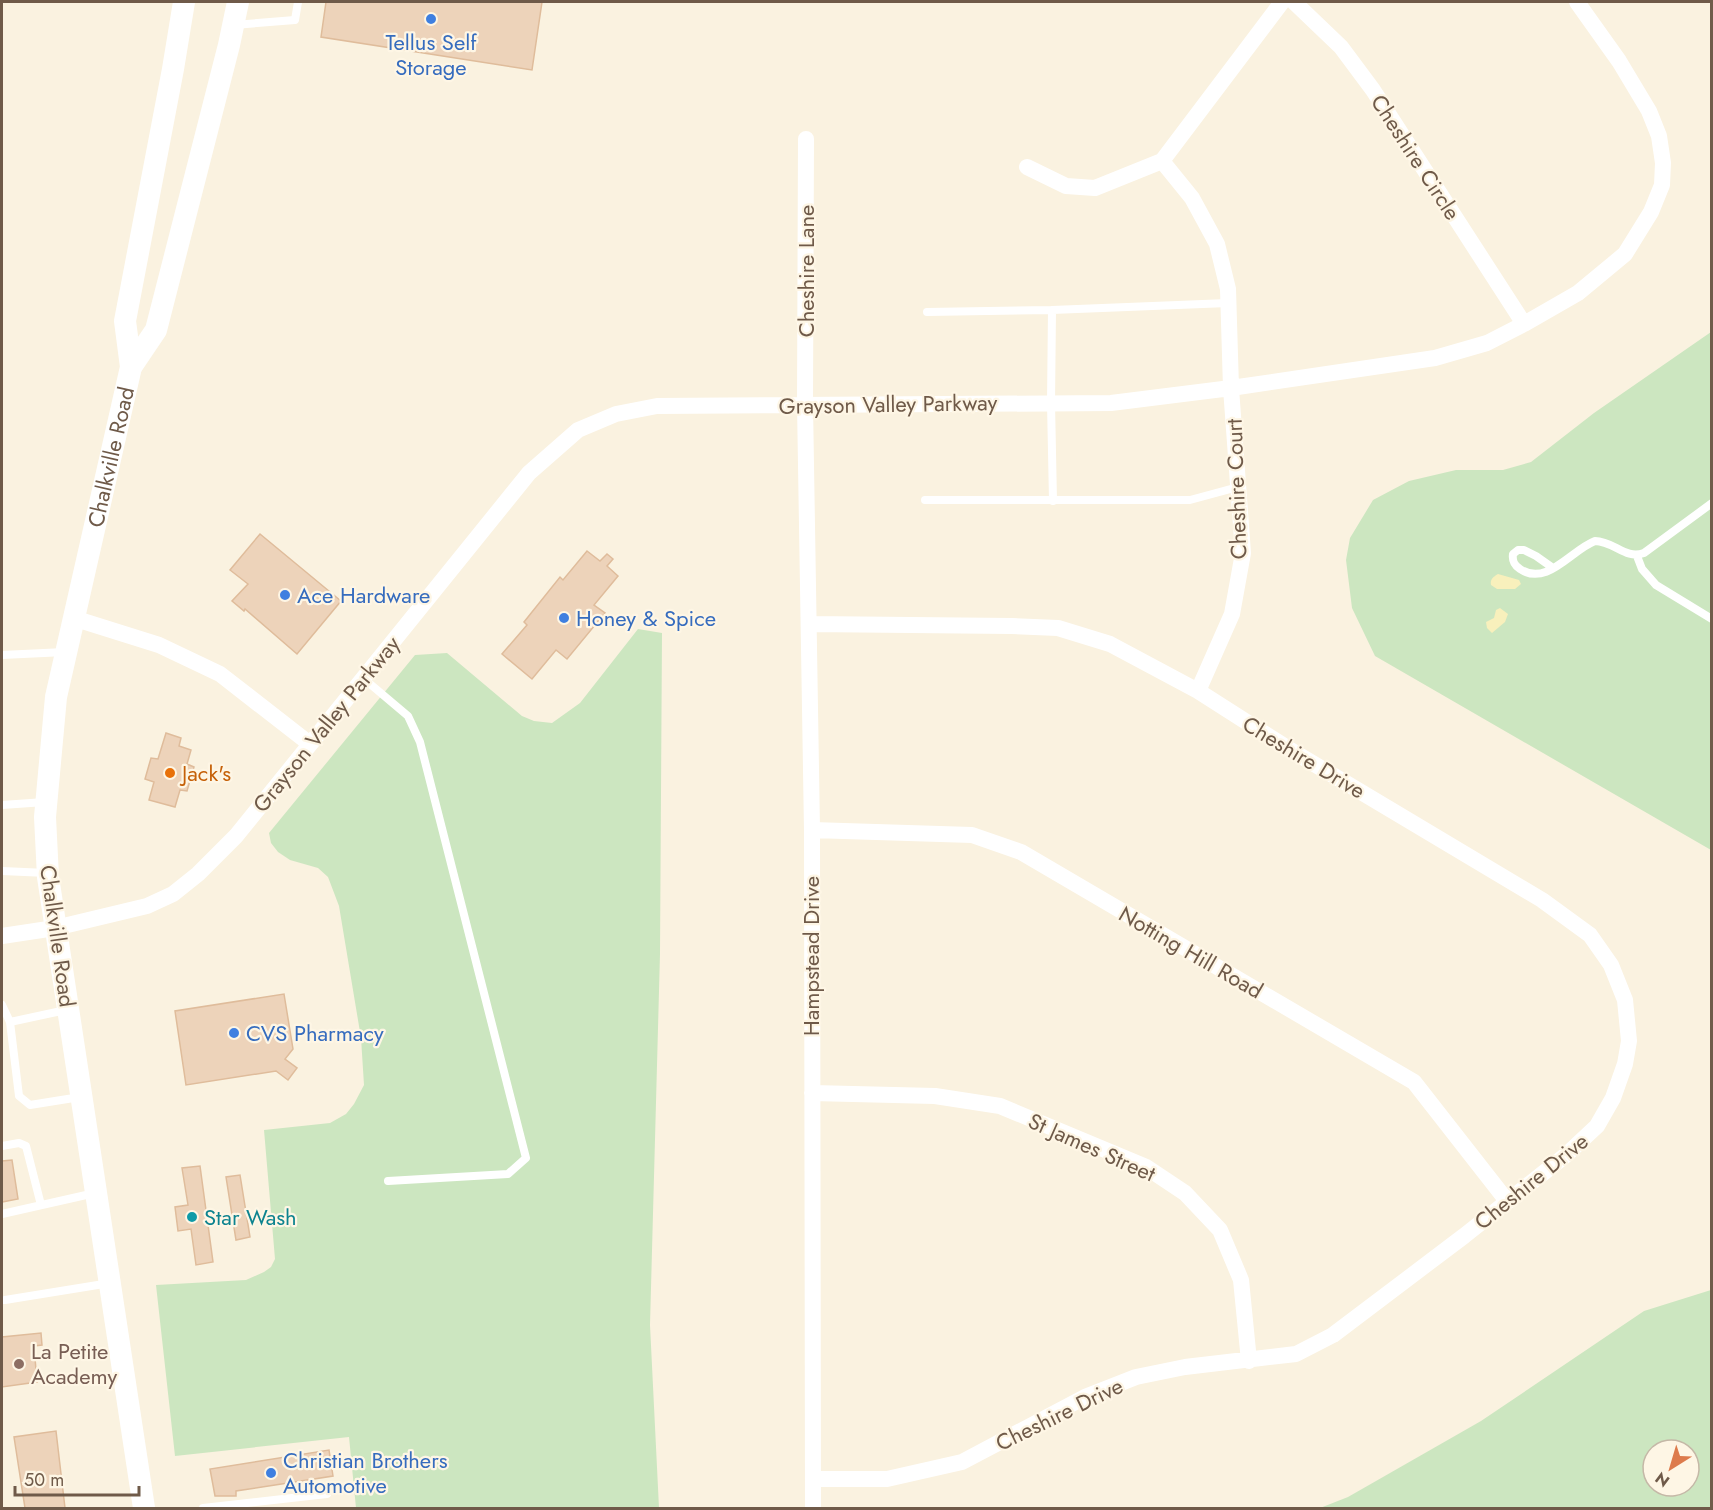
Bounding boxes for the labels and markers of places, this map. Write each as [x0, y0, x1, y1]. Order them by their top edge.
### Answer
marker: Tellus Self Storage [424, 12, 438, 26]
place label: Tellus Self Storage [385, 26, 477, 83]
place label: Ace Hardware [297, 579, 430, 611]
marker: Ace Hardware [278, 588, 292, 602]
place label: Honey & Spice [576, 602, 716, 634]
marker: Honey & Spice [557, 611, 571, 625]
place label: Jack's [179, 757, 231, 789]
marker: Jack's [163, 766, 177, 780]
place label: CVS Pharmacy [246, 1017, 384, 1049]
marker: CVS Pharmacy [227, 1026, 241, 1040]
place label: Star Wash [204, 1201, 297, 1233]
marker: Star Wash [185, 1210, 199, 1224]
place label: La Petite Academy [31, 1335, 118, 1392]
marker: La Petite Academy [12, 1357, 26, 1371]
place label: Christian Brothers Automotive [283, 1444, 448, 1501]
marker: Christian Brothers Automotive [264, 1466, 278, 1480]

